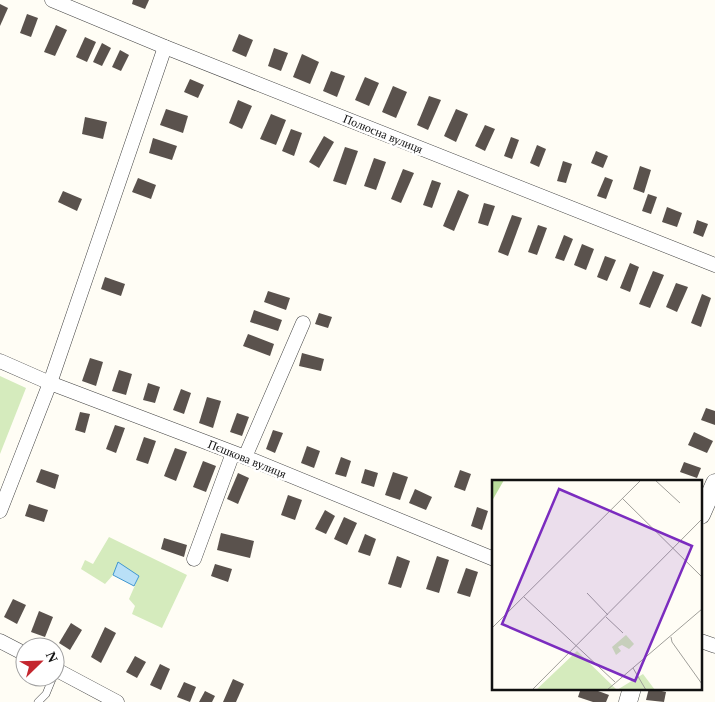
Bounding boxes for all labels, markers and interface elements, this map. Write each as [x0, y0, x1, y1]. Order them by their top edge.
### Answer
street label: Полюсна вулиця [341, 112, 425, 157]
street label: Пєшкова вулиця [206, 437, 289, 481]
inset map [492, 480, 702, 690]
north arrow [15, 637, 65, 687]
text: N [43, 650, 60, 665]

